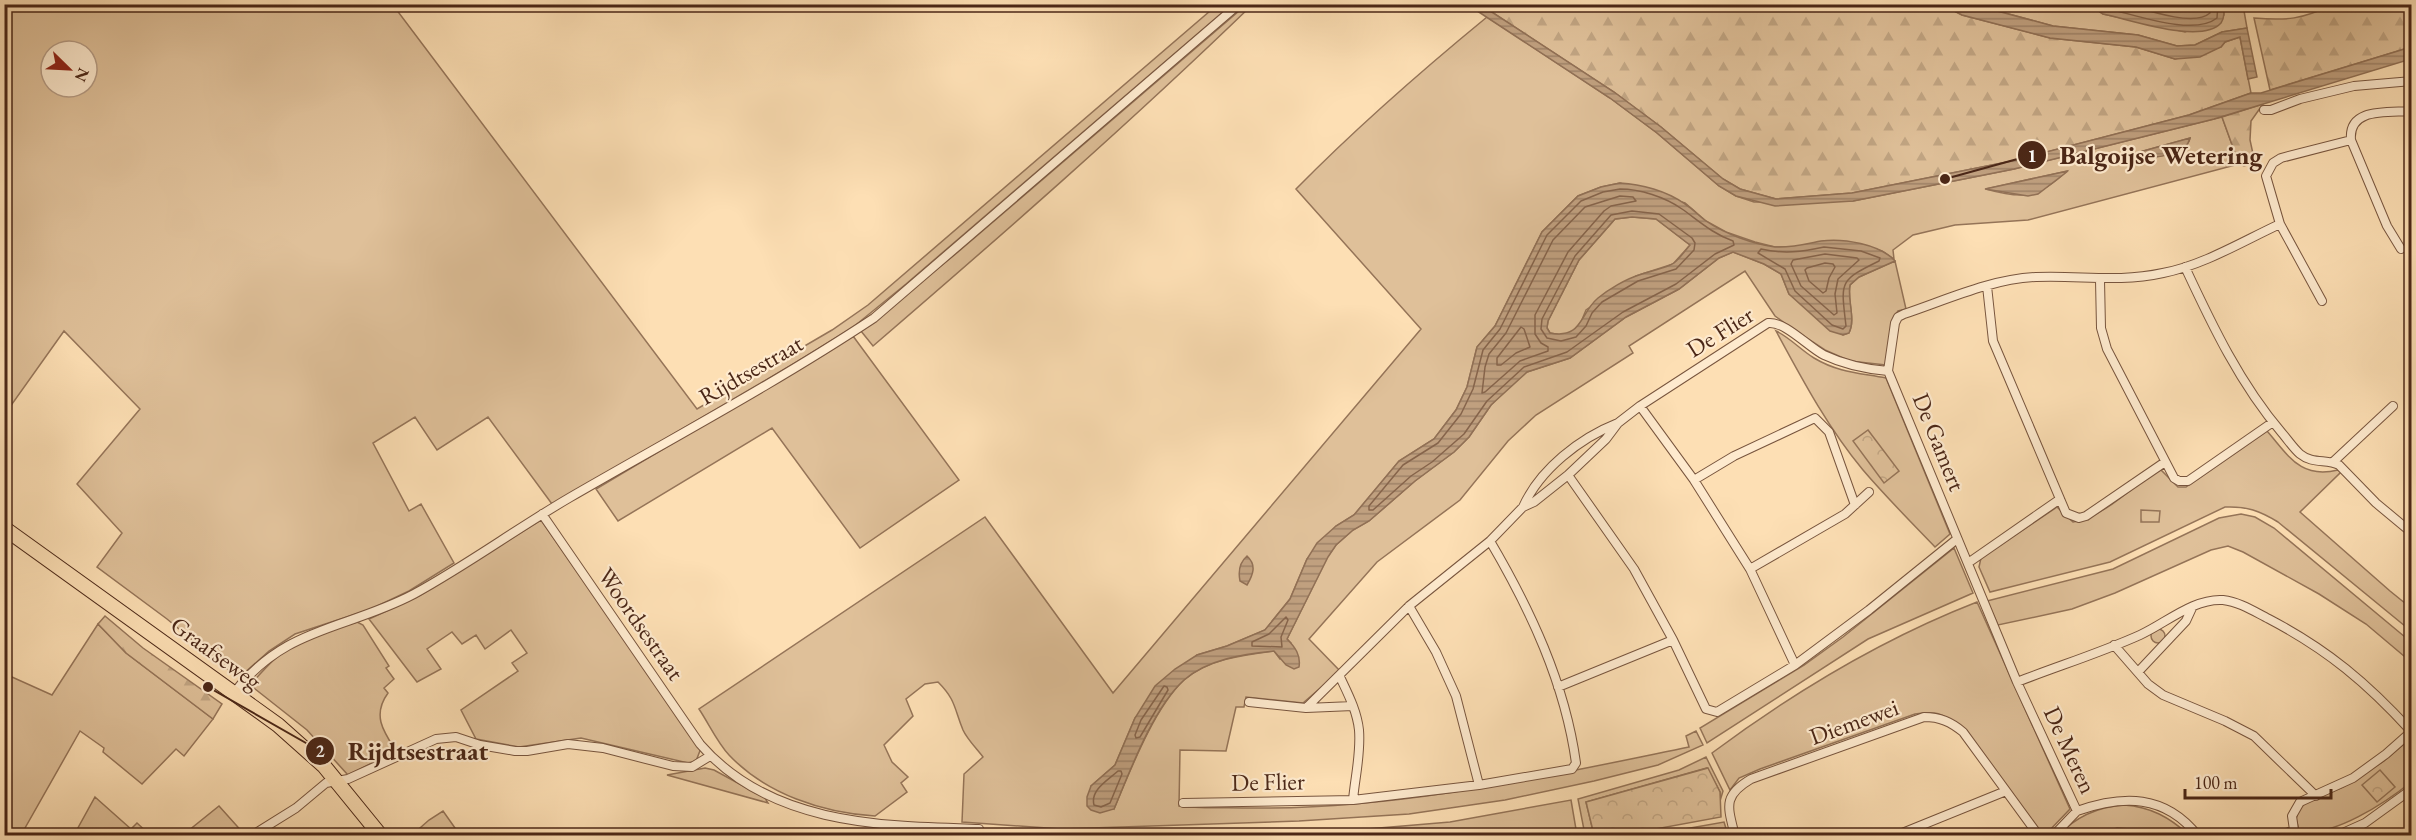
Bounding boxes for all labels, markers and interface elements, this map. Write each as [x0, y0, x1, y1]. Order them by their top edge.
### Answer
north arrow [39, 39, 99, 99]
text: N [70, 65, 94, 85]
callout: Balgoijse Wetering [2017, 133, 2274, 177]
text: Balgoijse Wetering [2060, 138, 2263, 172]
text: 1 [2027, 144, 2037, 167]
street label: De Flier [1680, 299, 1759, 364]
street label: Rijdtsestraat [693, 327, 809, 412]
street label: De Gamert [1906, 388, 1973, 496]
street label: Woordsestraat [591, 561, 692, 686]
street label: Graafseweg [165, 609, 268, 696]
street label: Diemewei [1805, 691, 1903, 752]
street label: De Meren [2037, 701, 2104, 799]
callout: Rijdtsestraat [305, 729, 500, 773]
text: Rijdtsestraat [348, 734, 489, 768]
text: 2 [315, 739, 325, 762]
scale bar [2185, 762, 2330, 800]
street label: De Flier [1231, 765, 1305, 798]
text: 100 m [2194, 771, 2238, 794]

